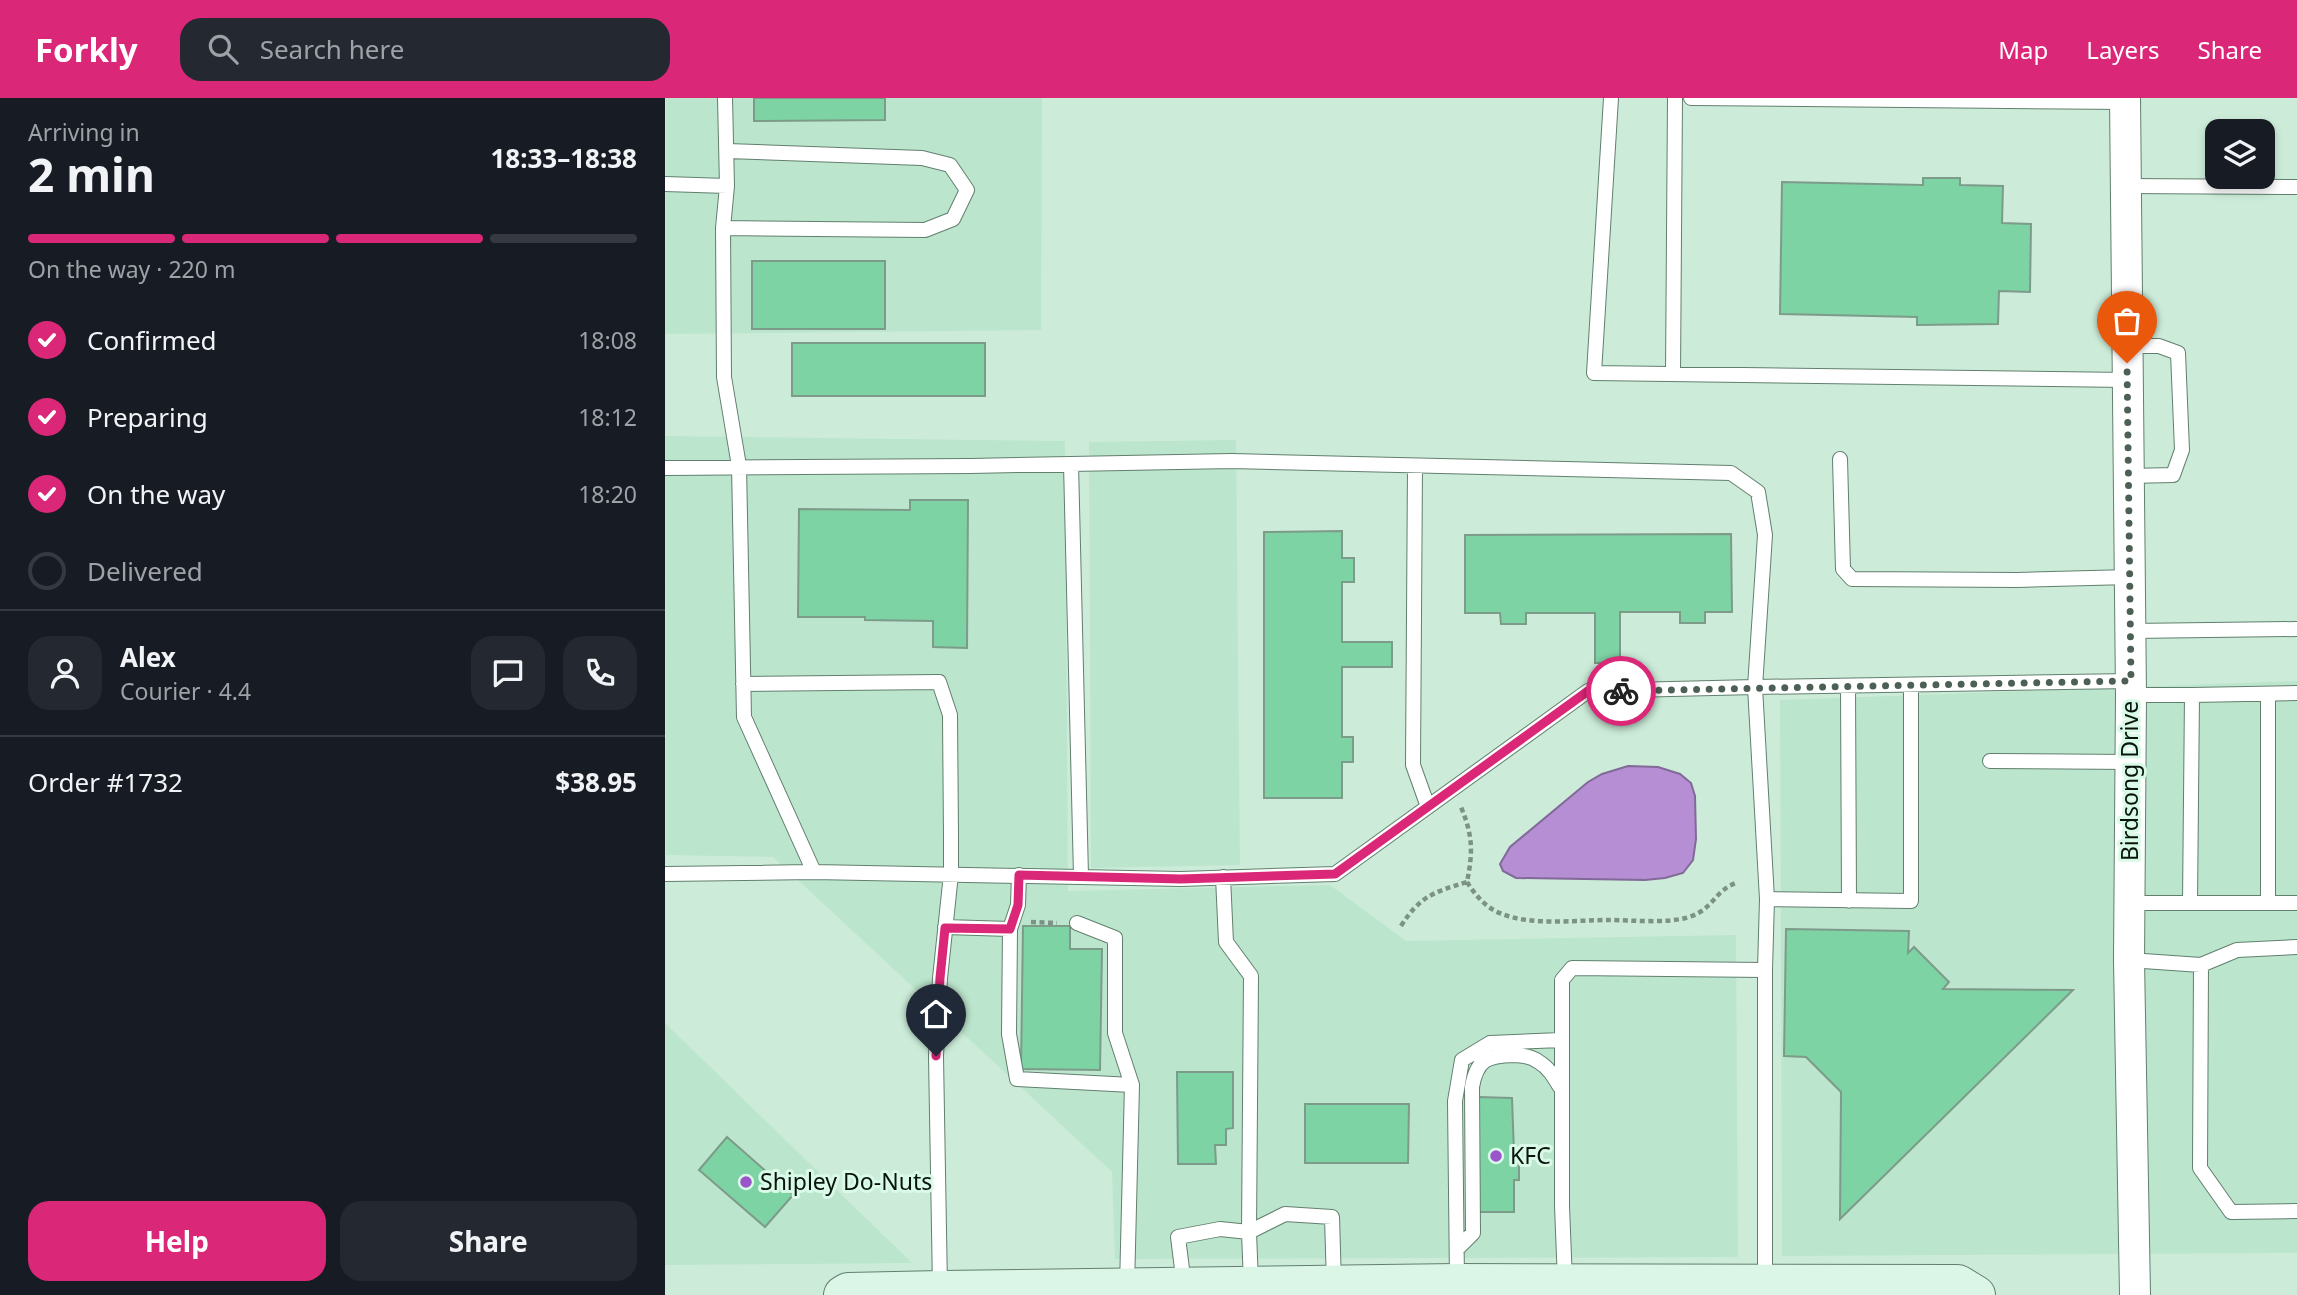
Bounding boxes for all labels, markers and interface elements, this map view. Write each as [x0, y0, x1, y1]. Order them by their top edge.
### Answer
search box [180, 18, 670, 81]
text: Forkly [35, 27, 138, 72]
icon: search [204, 30, 242, 68]
text: Search here [260, 31, 404, 67]
text: Map [1998, 33, 2048, 66]
text: Layers [2086, 33, 2160, 66]
text: Share [2198, 33, 2262, 66]
text: Arriving in [28, 116, 140, 148]
map controls [2205, 119, 2275, 189]
button: layers [2205, 119, 2275, 189]
text: 18:33–18:38 [490, 140, 637, 176]
text: 2 min [28, 143, 155, 205]
text: On the way · 220 m [28, 253, 235, 285]
pin [2097, 291, 2157, 363]
icon: bag [2108, 302, 2146, 340]
icon: check [28, 321, 66, 359]
text: Confirmed [87, 322, 217, 358]
text: 18:08 [578, 324, 637, 356]
icon: check [28, 398, 66, 436]
text: Preparing [87, 399, 208, 435]
text: 18:12 [578, 401, 637, 433]
icon: check [28, 475, 66, 513]
text: On the way [87, 476, 225, 512]
text: 18:20 [578, 478, 637, 510]
text: Delivered [87, 553, 203, 589]
button: person [28, 636, 102, 710]
button: chat [471, 636, 545, 710]
button: phone [563, 636, 637, 710]
text: Alex [120, 639, 176, 675]
courier [1586, 656, 1656, 726]
icon: bike [1602, 672, 1640, 710]
text: Courier · 4.4 [120, 675, 251, 707]
street label: Birdsong Drive [2113, 701, 2145, 861]
text: Order #1732 [28, 764, 183, 800]
text: $38.95 [555, 764, 637, 800]
pin [906, 984, 966, 1056]
icon: home [917, 995, 955, 1033]
place label: KFC [1510, 1139, 1551, 1171]
marker: KFC [1488, 1148, 1504, 1164]
place label: Shipley Do-Nuts [760, 1165, 932, 1197]
marker: Shipley Do-Nuts [738, 1174, 754, 1190]
button: Help [28, 1201, 326, 1281]
button: Share [340, 1201, 637, 1281]

